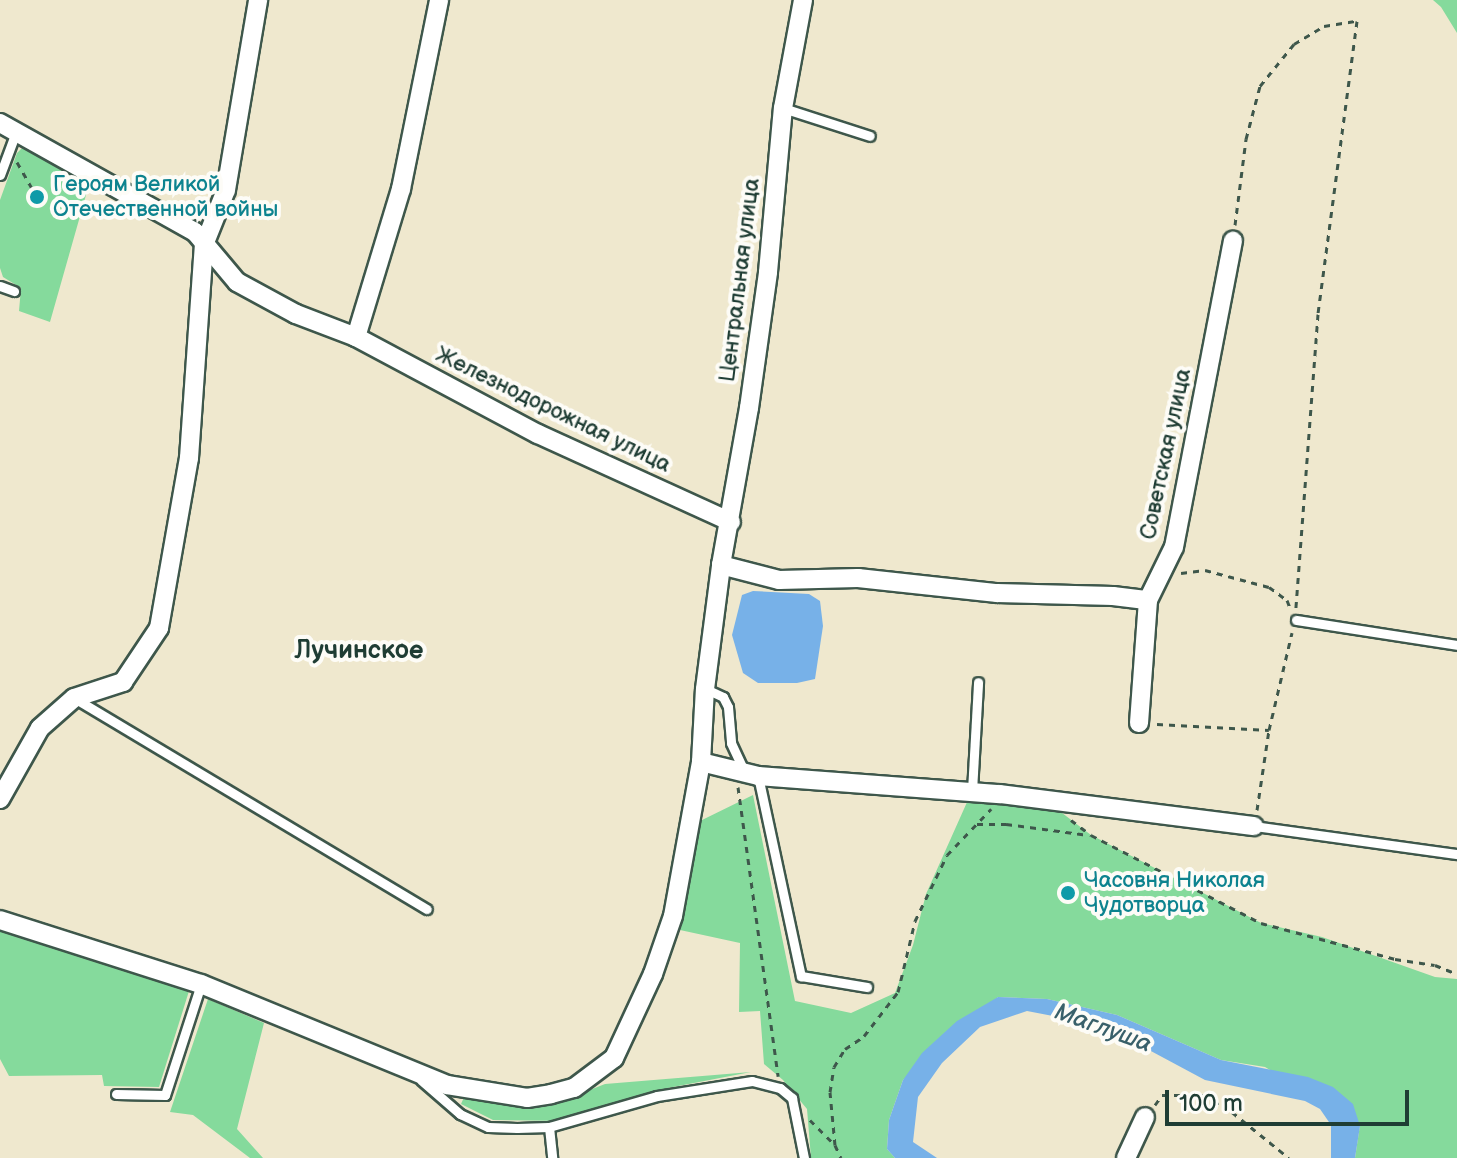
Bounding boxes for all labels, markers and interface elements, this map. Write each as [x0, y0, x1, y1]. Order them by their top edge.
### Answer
place label: Героям Великой Отечественной войны [53, 171, 278, 222]
street label: Центральная улица [714, 177, 766, 383]
marker: Героям Великой Отечественной войны [28, 188, 46, 206]
street label: Железнодорожная улица [431, 342, 675, 478]
street label: Советская улица [1135, 366, 1197, 542]
district label: Лучинское [295, 635, 423, 667]
place label: Часовня Николая Чудотворца [1084, 867, 1265, 918]
marker: Часовня Николая Чудотворца [1059, 884, 1077, 902]
water label: Маглуша [1051, 997, 1155, 1059]
scale bar [1169, 1074, 1413, 1124]
text: 100 m [1179, 1089, 1243, 1118]

